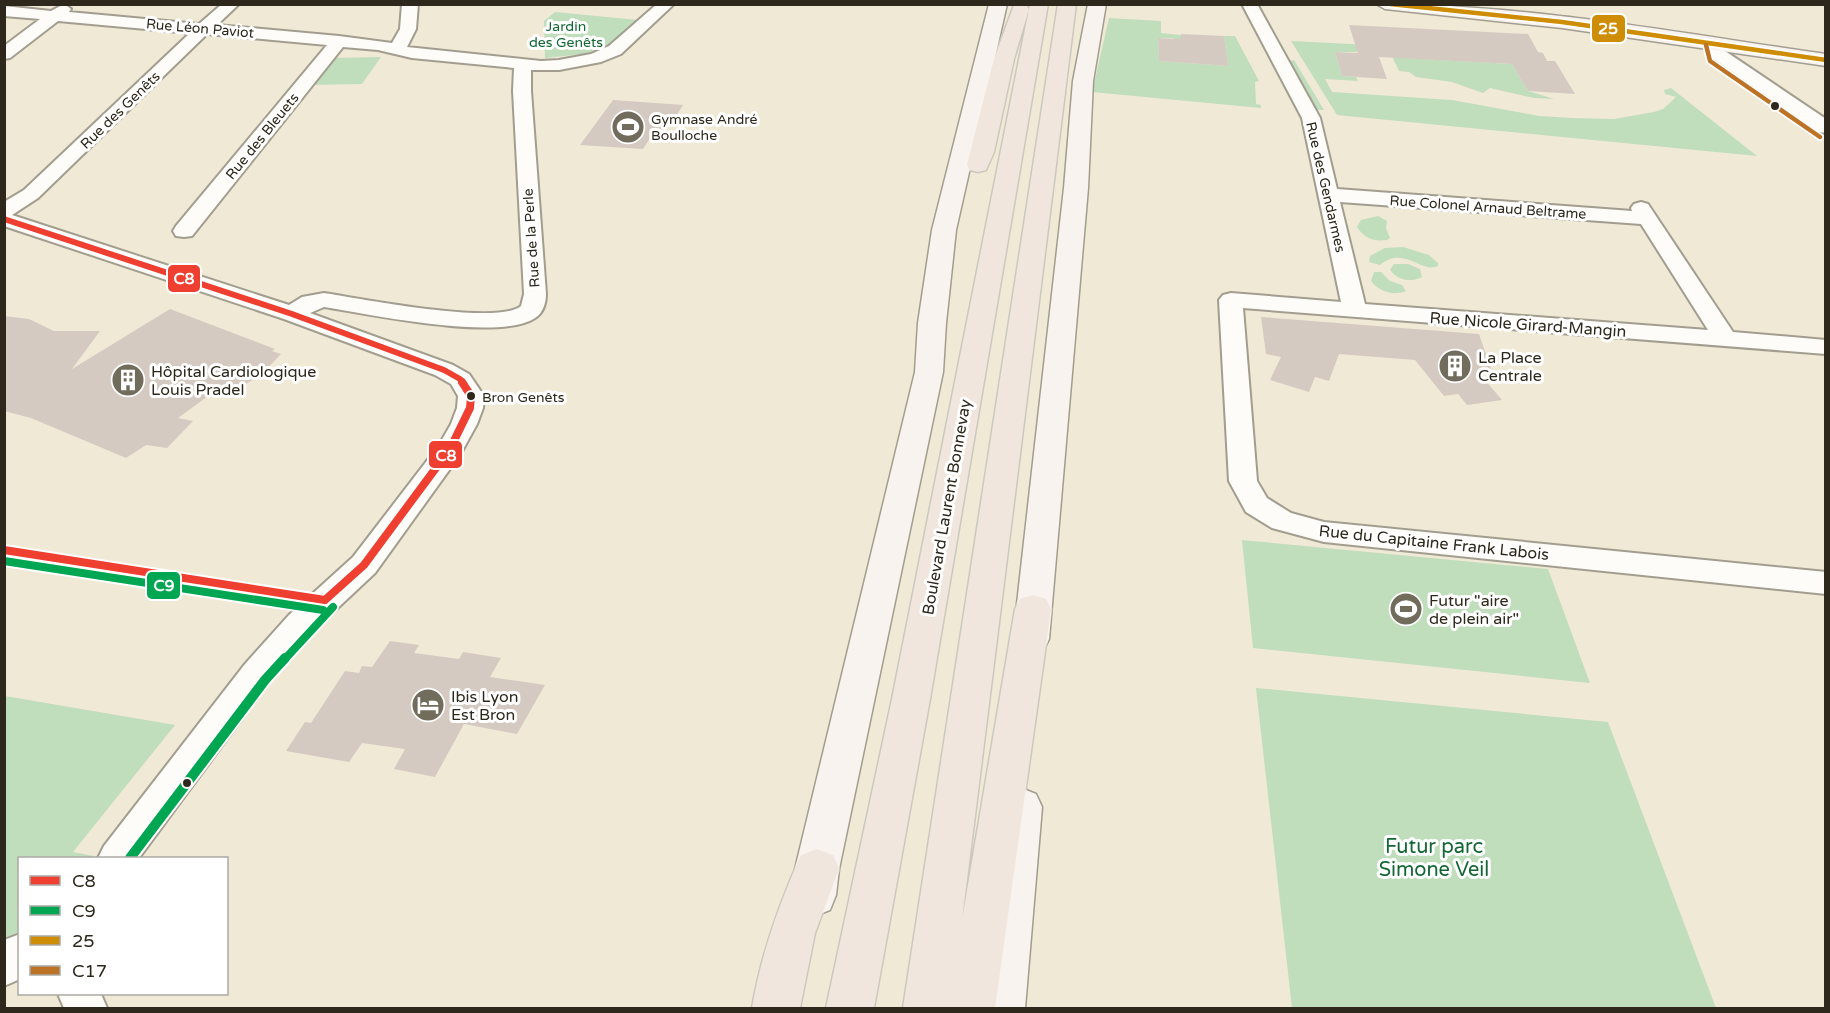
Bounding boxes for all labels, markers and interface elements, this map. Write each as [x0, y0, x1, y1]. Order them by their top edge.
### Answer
line badge: 25 [1591, 14, 1626, 43]
street label: Rue Léon Paviot [145, 15, 255, 42]
park label: Jardin des Genêts [529, 18, 603, 51]
text: 25 [1598, 19, 1618, 39]
street label: Rue des Genêts [77, 68, 164, 153]
street label: Rue des Bleuets [222, 89, 303, 183]
unlabelled marker [1769, 100, 1781, 112]
sports icon: Gymnase André Boulloche [610, 109, 646, 145]
place label: Gymnase André Boulloche [651, 111, 758, 144]
street label: Rue des Gendarmes [1302, 120, 1349, 254]
street label: Rue de la Perle [520, 188, 543, 288]
street label: Rue Colonel Arnaud Beltrame [1389, 192, 1587, 223]
line badge: C8 [167, 264, 201, 293]
text: C8 [173, 269, 195, 289]
street label: Rue Nicole Girard-Mangin [1429, 308, 1627, 342]
building icon: La Place Centrale [1437, 348, 1473, 384]
place label: La Place Centrale [1478, 348, 1542, 386]
building icon: Hôpital Cardiologique Louis Pradel [110, 362, 146, 398]
place label: Hôpital Cardiologique Louis Pradel [151, 362, 316, 400]
place label: Bron Genêts [482, 389, 565, 406]
marker: Bron Genêts [465, 390, 477, 402]
street label: Boulevard Laurent Bonnevay [918, 397, 976, 617]
line badge: C8 [428, 440, 463, 469]
text: C8 [435, 446, 457, 466]
street label: Rue du Capitaine Frank Labois [1318, 521, 1550, 565]
line badge: C9 [146, 571, 181, 600]
text: C9 [153, 576, 175, 596]
sports icon: Futur "aire de plein air" [1388, 591, 1424, 627]
place label: Futur "aire de plein air" [1429, 591, 1519, 629]
hotel icon: Ibis Lyon Est Bron [410, 687, 446, 723]
place label: Ibis Lyon Est Bron [451, 687, 519, 725]
unlabelled marker [181, 777, 193, 789]
park label: Futur parc Simone Veil [1379, 835, 1489, 882]
legend [18, 857, 228, 995]
text: C8 [72, 870, 96, 892]
text: C9 [72, 900, 96, 922]
text: 25 [72, 930, 95, 952]
text: C17 [72, 960, 107, 982]

